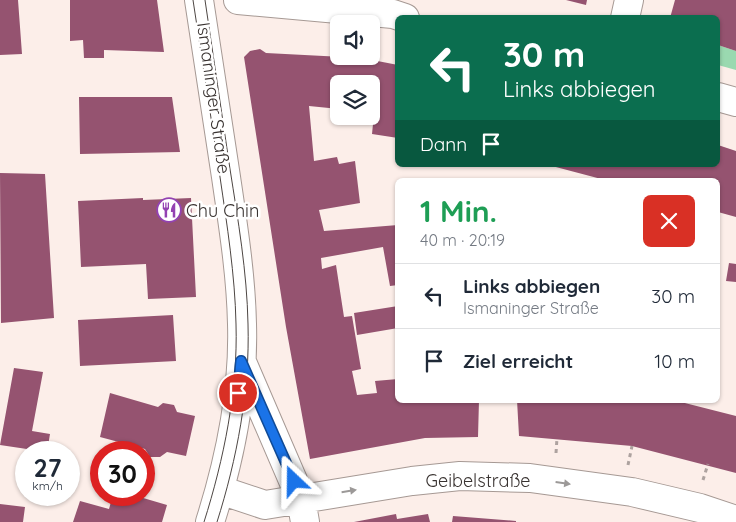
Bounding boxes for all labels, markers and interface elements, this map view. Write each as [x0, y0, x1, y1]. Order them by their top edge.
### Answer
map controls [330, 15, 380, 125]
button: sound [330, 15, 380, 65]
street label: Ismaninger Straße [192, 21, 236, 175]
text: 30 m [503, 32, 585, 76]
icon: left [420, 35, 485, 100]
button: layers [330, 75, 380, 125]
text: Links abbiegen [503, 75, 656, 103]
icon: arrive [477, 130, 505, 158]
text: Dann [420, 132, 467, 156]
text: 1 Min. [420, 192, 497, 230]
button: close [643, 195, 695, 247]
restaurant icon: Chu Chin [156, 197, 182, 223]
place label: Chu Chin [186, 199, 259, 222]
text: 40 m · 20:19 [420, 230, 505, 250]
text: Links abbiegen [463, 274, 600, 298]
icon: left [420, 282, 448, 310]
text: 30 m [651, 284, 695, 308]
text: Ismaninger Straße [463, 298, 599, 318]
icon: arrive [420, 347, 448, 375]
text: Ziel erreicht [463, 349, 573, 373]
text: 10 m [654, 349, 695, 373]
pin [217, 372, 259, 414]
icon: arrive [224, 379, 252, 407]
speed limit sign: 30 [90, 441, 155, 506]
text: 27 [34, 452, 61, 483]
position arrow [267, 454, 319, 506]
street label: Geibelstraße [426, 469, 531, 492]
text: km/h [32, 478, 63, 493]
one-way arrow [555, 479, 571, 487]
one-way arrow [342, 487, 358, 495]

